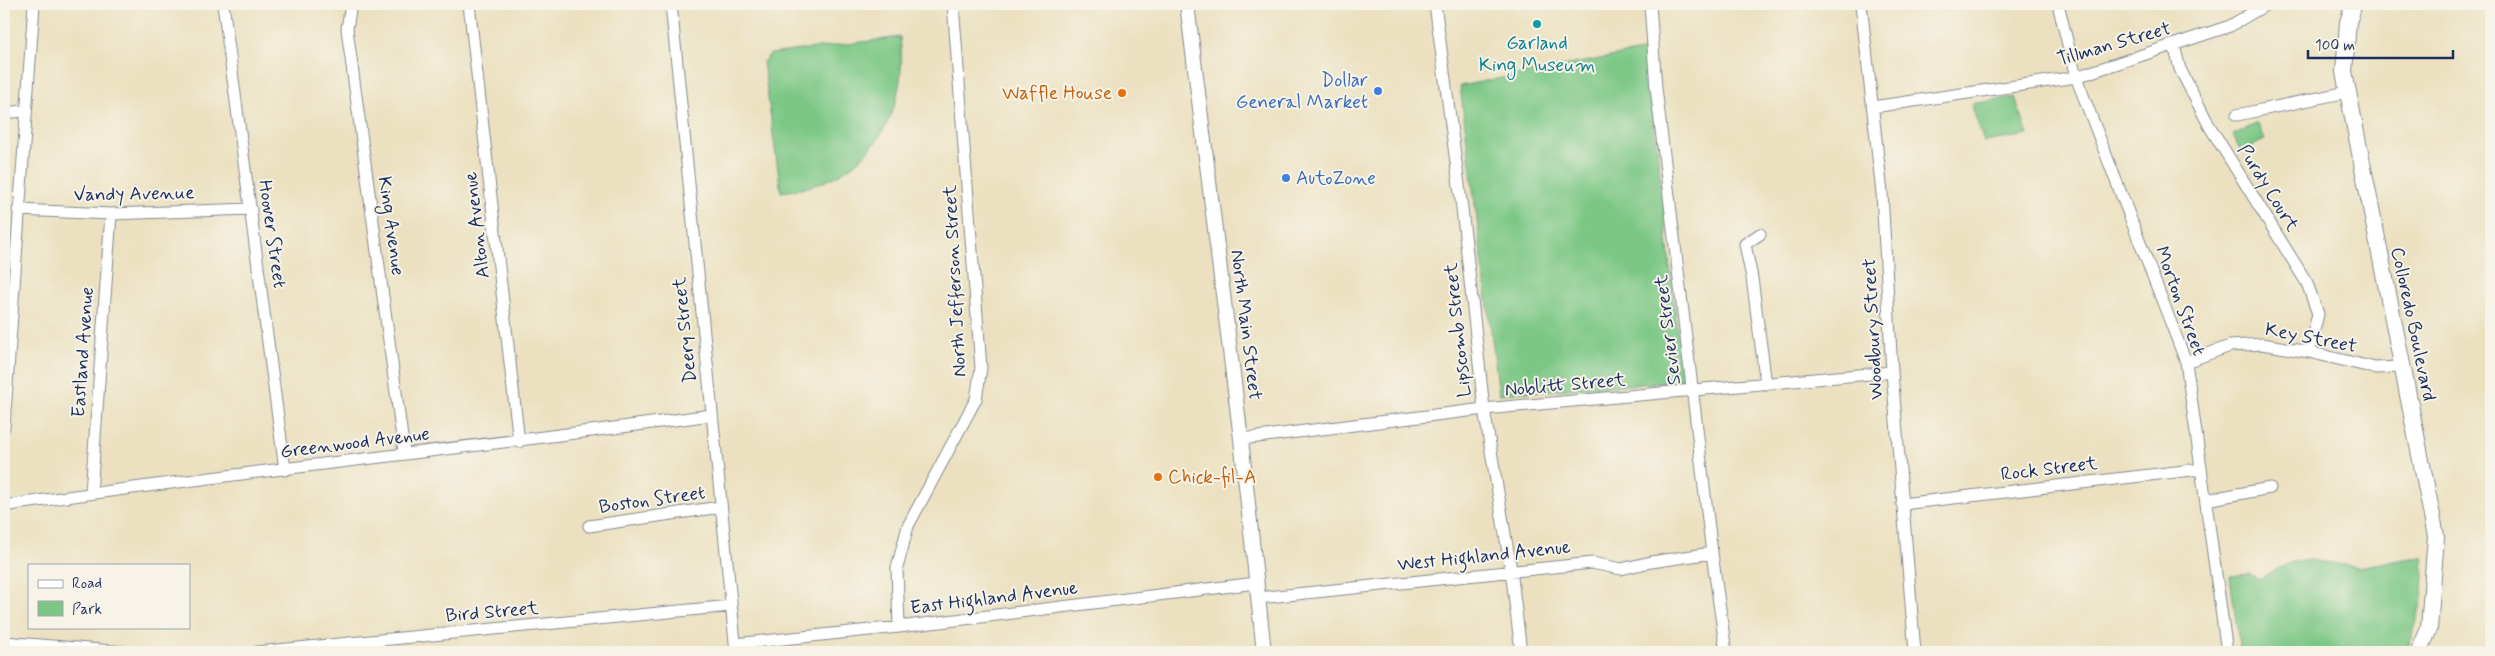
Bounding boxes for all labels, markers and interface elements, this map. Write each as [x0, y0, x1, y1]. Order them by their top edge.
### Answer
street label: Tillman Street [2054, 16, 2174, 72]
marker: Garland King Museum [1531, 18, 1543, 30]
scale bar [2308, 28, 2452, 60]
place label: Garland King Museum [1479, 31, 1595, 80]
text: 100 m [2315, 36, 2355, 56]
place label: Dollar General Market [1236, 68, 1368, 115]
place label: Waffle House [1002, 81, 1112, 106]
marker: Dollar General Market [1372, 85, 1384, 97]
marker: Waffle House [1116, 87, 1128, 99]
street label: Purdy Court [2230, 140, 2305, 237]
place label: AutoZone [1296, 166, 1376, 191]
street label: Alton Avenue [458, 170, 496, 280]
marker: AutoZone [1280, 172, 1292, 184]
street label: King Avenue [370, 175, 410, 278]
street label: Hoover Street [252, 178, 292, 290]
street label: Vandy Avenue [73, 180, 195, 209]
street label: North Jefferson Street [937, 184, 973, 378]
street label: Morton Street [2149, 243, 2211, 359]
street label: Colloredo Boulevard [2384, 245, 2442, 403]
street label: North Main Street [1224, 248, 1268, 402]
street label: Woodbury Street [1857, 258, 1889, 400]
street label: Lipscomb Street [1439, 262, 1477, 398]
street label: Sevier Street [1649, 273, 1687, 387]
street label: Deery Street [667, 276, 703, 384]
street label: Eastland Avenue [66, 286, 100, 418]
street label: Key Street [2263, 317, 2359, 359]
street label: Noblitt Street [1504, 367, 1626, 403]
street label: Greenwood Avenue [279, 421, 431, 465]
street label: Rock Street [1999, 451, 2099, 487]
place label: Chick-fil-A [1168, 465, 1256, 490]
marker: Chick-fil-A [1152, 471, 1164, 483]
street label: Boston Street [597, 480, 707, 520]
street label: West Highland Avenue [1396, 534, 1572, 581]
legend [28, 564, 190, 628]
text: Road [72, 574, 102, 594]
street label: East Highland Avenue [909, 575, 1080, 624]
street label: Bird Street [444, 595, 540, 629]
text: Park [72, 600, 102, 620]

